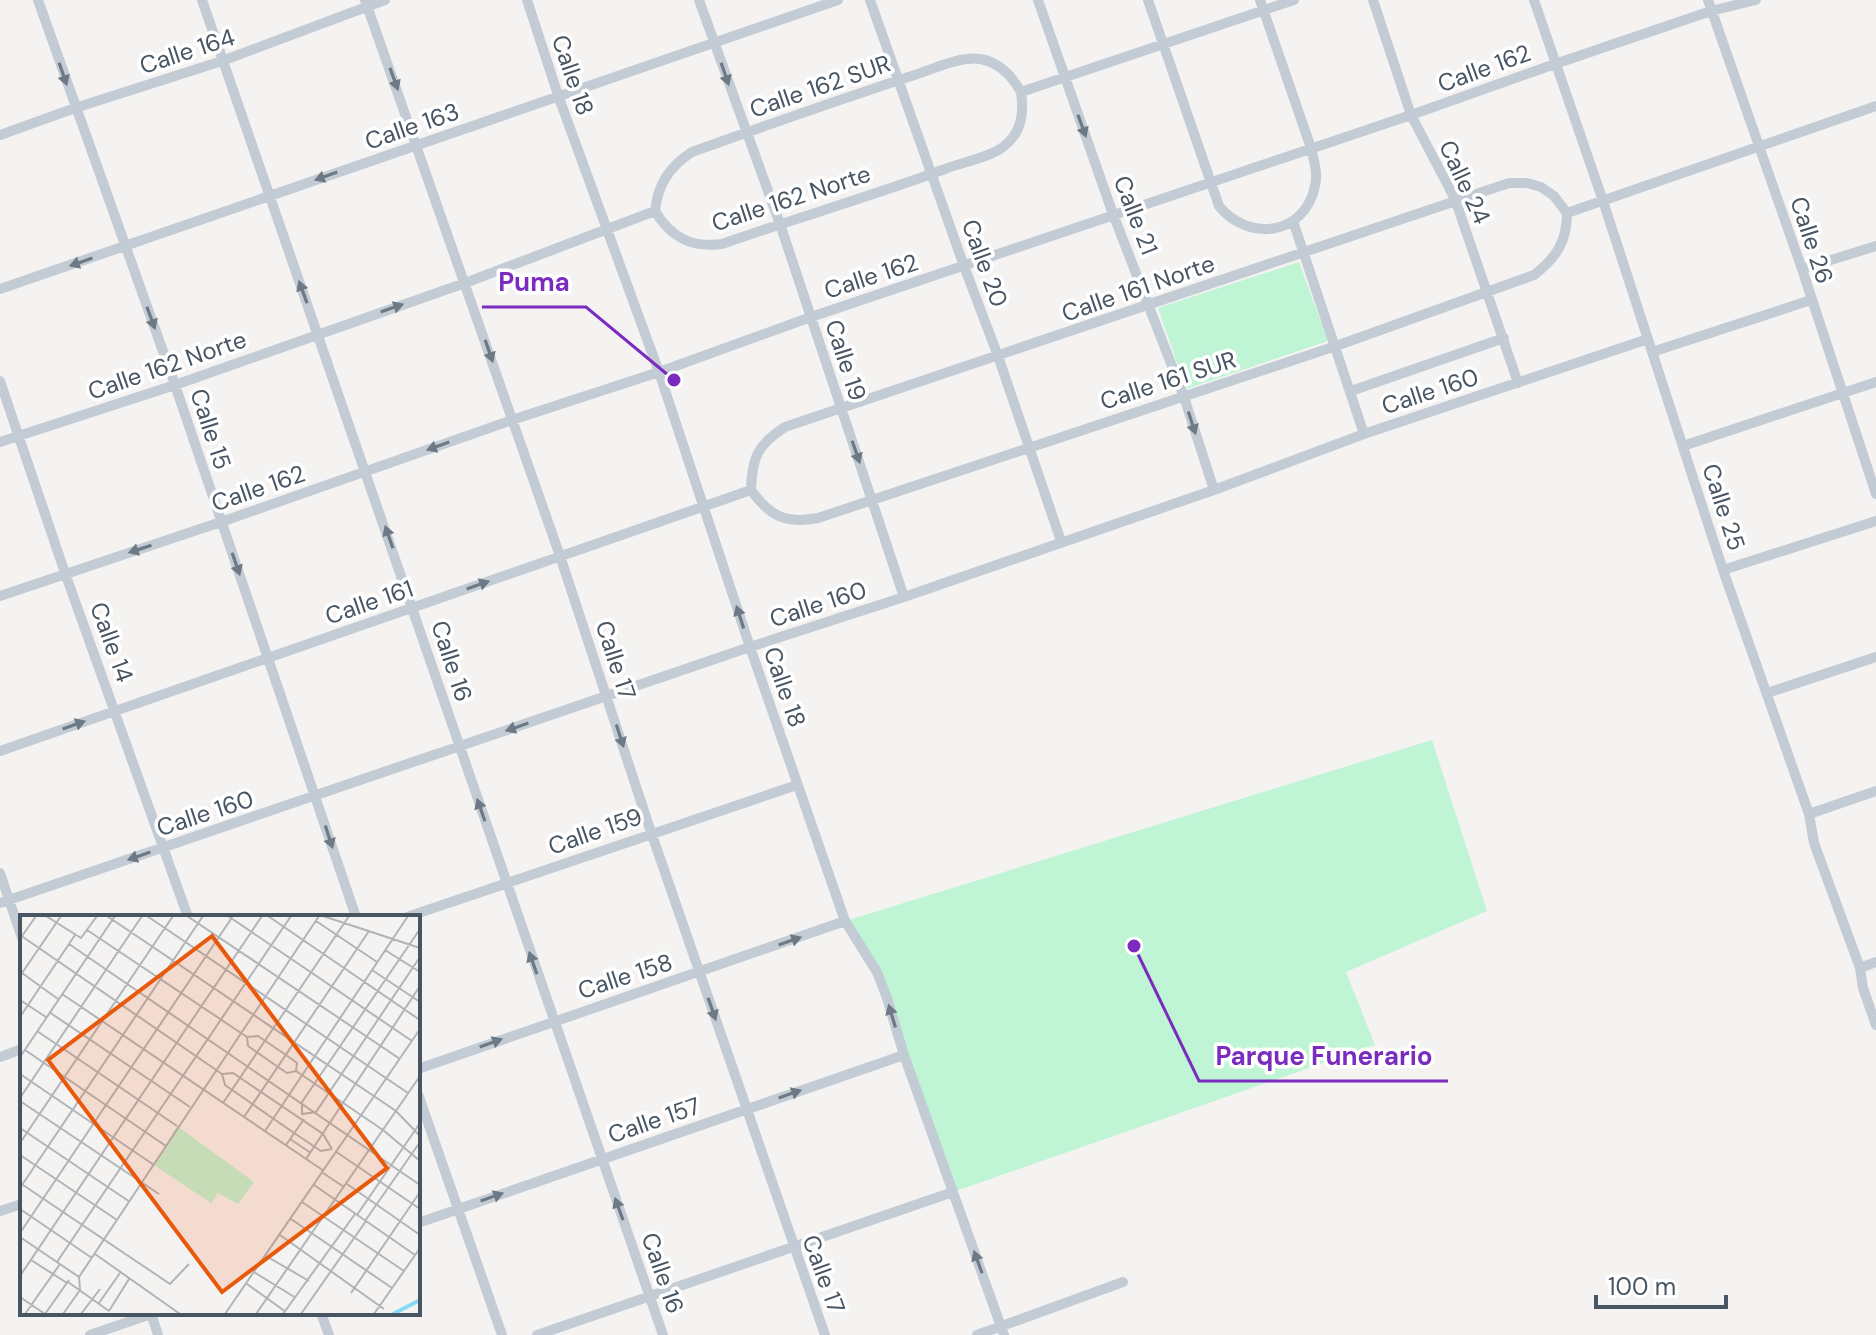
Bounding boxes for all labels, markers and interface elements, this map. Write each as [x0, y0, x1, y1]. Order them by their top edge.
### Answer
street label: Calle 164 [136, 21, 238, 81]
street label: Calle 18 [545, 31, 601, 119]
street label: Calle 162 [1433, 37, 1535, 99]
street label: Calle 162 SUR [745, 47, 895, 125]
one-way arrow [57, 62, 70, 86]
one-way arrow [720, 62, 732, 86]
one-way arrow [388, 68, 401, 92]
street label: Calle 163 [361, 95, 463, 157]
one-way arrow [1076, 115, 1089, 139]
street label: Calle 24 [1432, 135, 1498, 229]
street label: Calle 162 Norte [707, 158, 875, 238]
one-way arrow [314, 171, 338, 183]
street label: Calle 21 [1107, 171, 1165, 259]
street label: Calle 26 [1783, 192, 1841, 288]
street label: Calle 20 [955, 215, 1015, 311]
street label: Calle 162 [820, 246, 922, 306]
street label: Calle 161 Norte [1057, 247, 1219, 329]
one-way arrow [68, 256, 92, 268]
callout: Puma [482, 257, 586, 307]
text: Puma [498, 265, 570, 299]
one-way arrow [297, 279, 309, 303]
one-way arrow [380, 302, 404, 314]
one-way arrow [145, 307, 158, 331]
street label: Calle 19 [818, 315, 874, 405]
street label: Calle 162 Norte [84, 323, 250, 407]
one-way arrow [483, 340, 495, 364]
street label: Calle 161 SUR [1096, 343, 1240, 417]
street label: Calle 160 [1378, 361, 1482, 421]
street label: Calle 15 [183, 385, 239, 473]
one-way arrow [1187, 411, 1199, 435]
one-way arrow [426, 440, 450, 452]
one-way arrow [850, 440, 863, 464]
street label: Calle 162 [207, 458, 309, 518]
street label: Calle 25 [1695, 460, 1753, 554]
one-way arrow [382, 525, 394, 549]
one-way arrow [128, 543, 152, 556]
one-way arrow [230, 553, 242, 577]
street label: Calle 161 [321, 573, 417, 631]
street label: Calle 160 [766, 574, 870, 634]
one-way arrow [466, 578, 490, 591]
street label: Calle 14 [83, 598, 141, 686]
one-way arrow [734, 605, 746, 629]
street label: Calle 16 [424, 616, 480, 706]
street label: Calle 17 [589, 617, 643, 703]
street label: Calle 18 [757, 643, 813, 731]
one-way arrow [62, 718, 86, 731]
one-way arrow [505, 721, 529, 733]
one-way arrow [615, 725, 627, 749]
street label: Calle 160 [153, 783, 257, 843]
one-way arrow [474, 798, 486, 822]
street label: Calle 159 [544, 800, 646, 862]
one-way arrow [324, 825, 336, 849]
one-way arrow [126, 850, 150, 862]
inset map [20, 915, 420, 1315]
one-way arrow [779, 934, 803, 946]
street label: Calle 158 [574, 946, 676, 1006]
one-way arrow [527, 951, 539, 975]
one-way arrow [706, 998, 719, 1022]
one-way arrow [885, 1004, 898, 1028]
callout: Parque Funerario [1199, 1031, 1448, 1081]
one-way arrow [480, 1036, 504, 1049]
text: Parque Funerario [1215, 1039, 1433, 1073]
one-way arrow [778, 1087, 802, 1099]
street label: Calle 157 [604, 1090, 704, 1150]
one-way arrow [480, 1191, 504, 1203]
one-way arrow [612, 1196, 625, 1220]
street label: Calle 16 [635, 1228, 691, 1318]
street label: Calle 17 [796, 1231, 852, 1317]
one-way arrow [971, 1249, 984, 1273]
scale bar [1596, 1259, 1726, 1309]
text: 100 m [1608, 1271, 1676, 1302]

